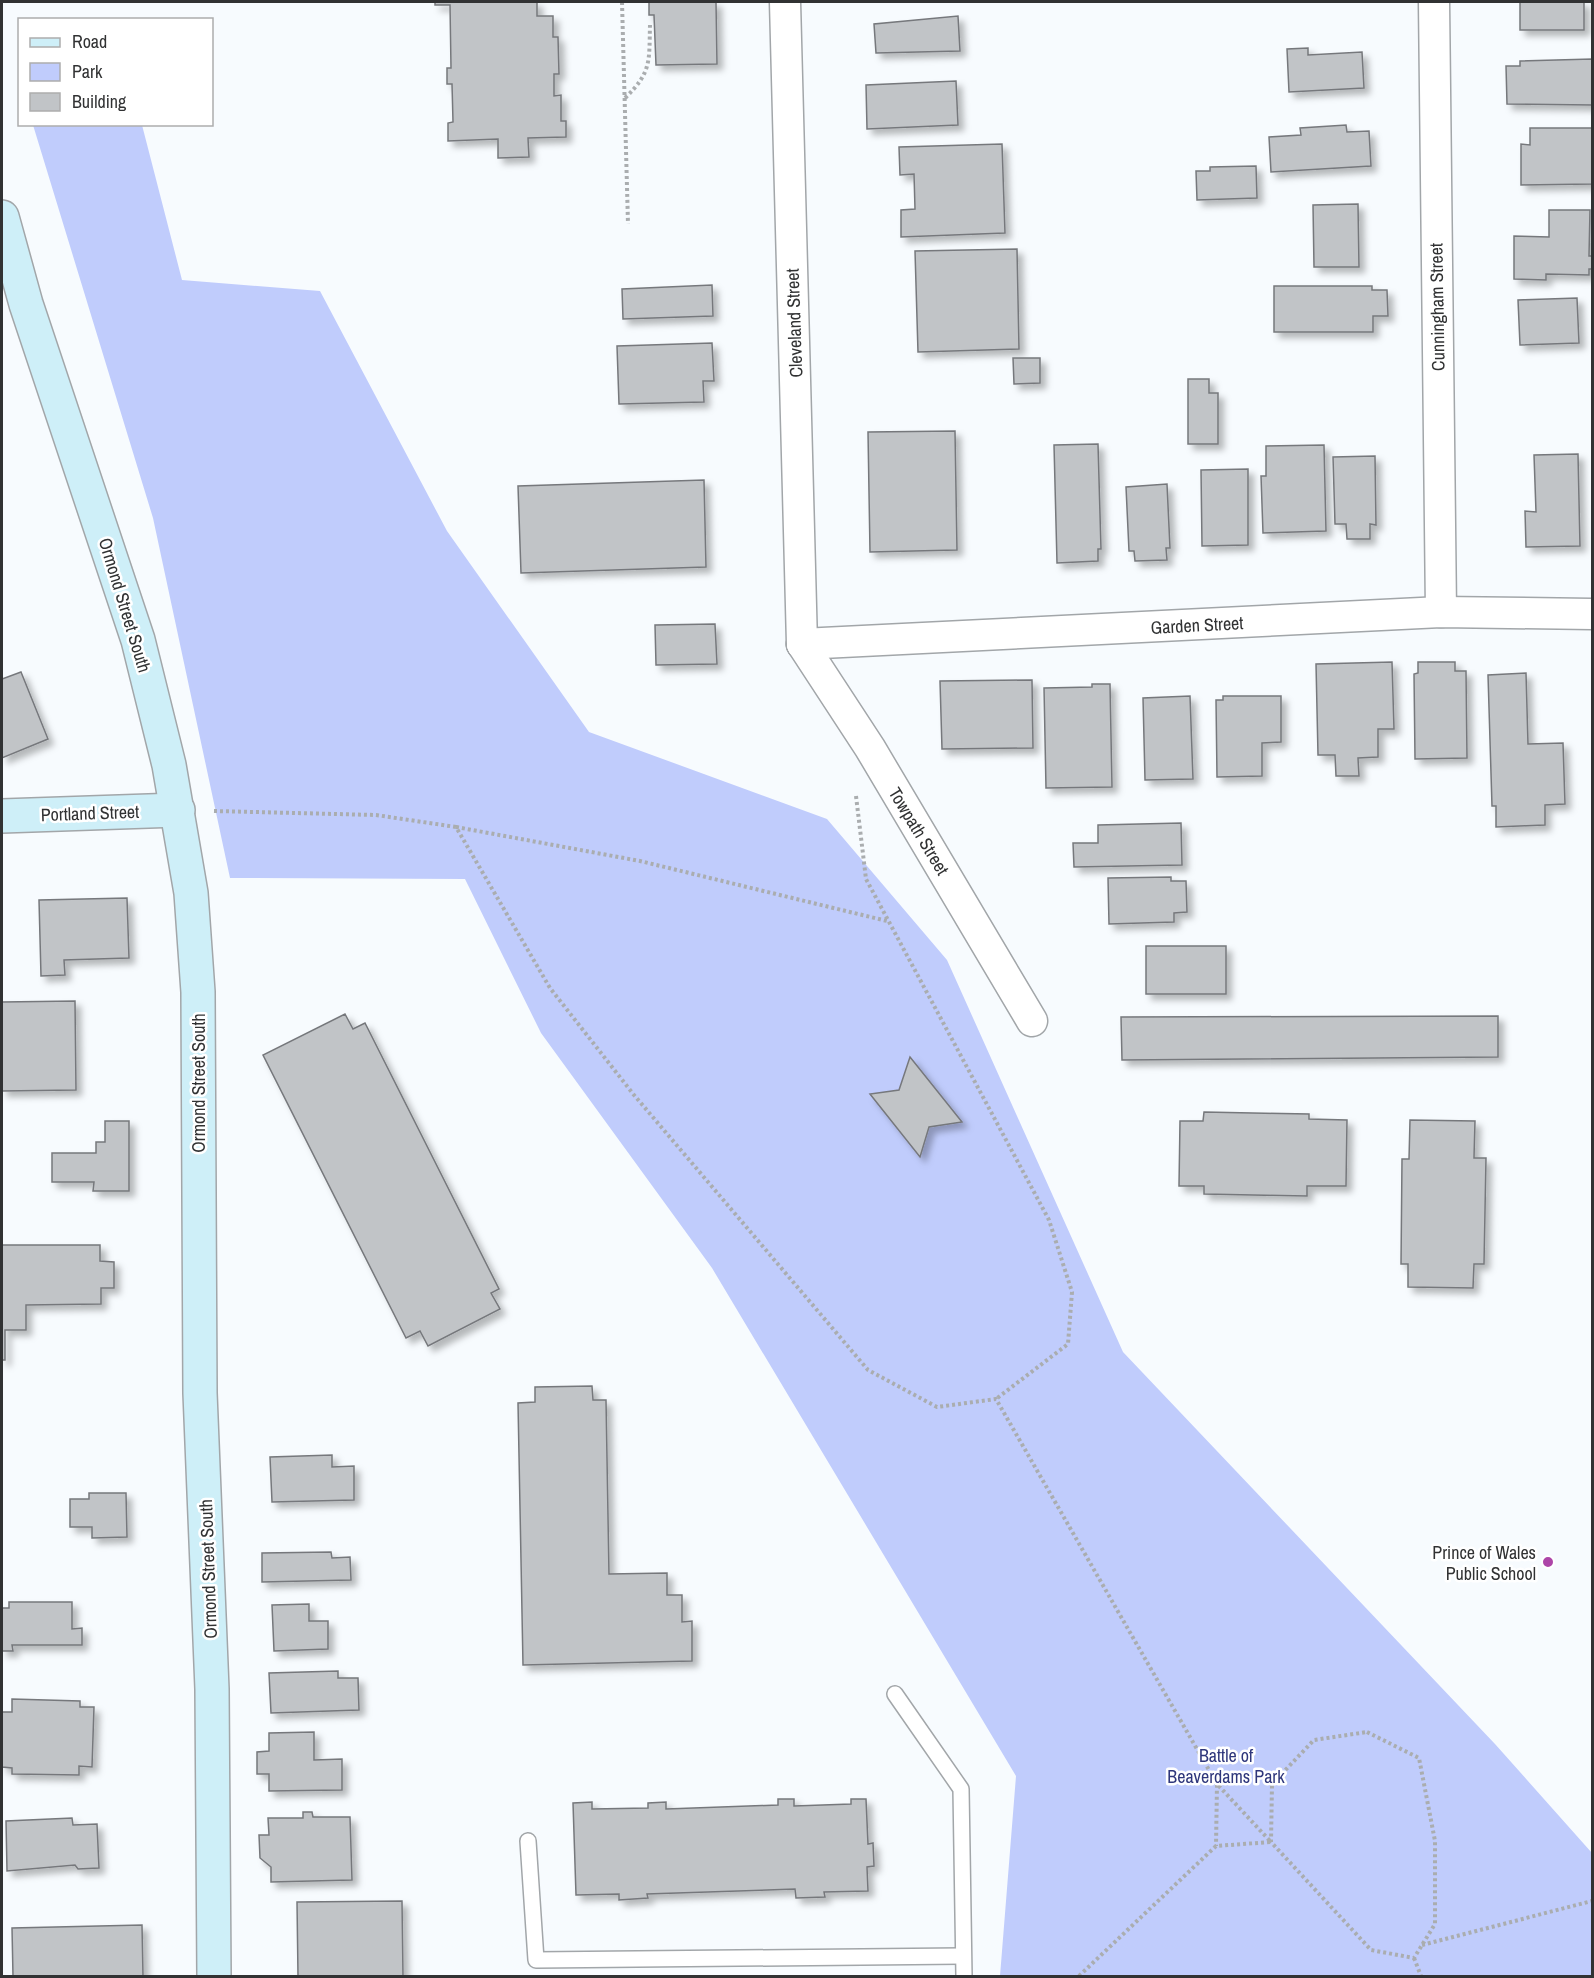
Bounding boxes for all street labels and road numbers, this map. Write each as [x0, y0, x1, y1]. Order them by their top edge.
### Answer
street label: Cunningham Street [1423, 243, 1451, 371]
street label: Cleveland Street [780, 268, 808, 378]
street label: Ormond Street South [93, 535, 157, 675]
street label: Garden Street [1150, 610, 1244, 640]
street label: Towpath Street [883, 782, 955, 880]
street label: Portland Street [40, 799, 140, 827]
street label: Ormond Street South [186, 1013, 211, 1153]
street label: Ormond Street South [193, 1499, 223, 1639]

